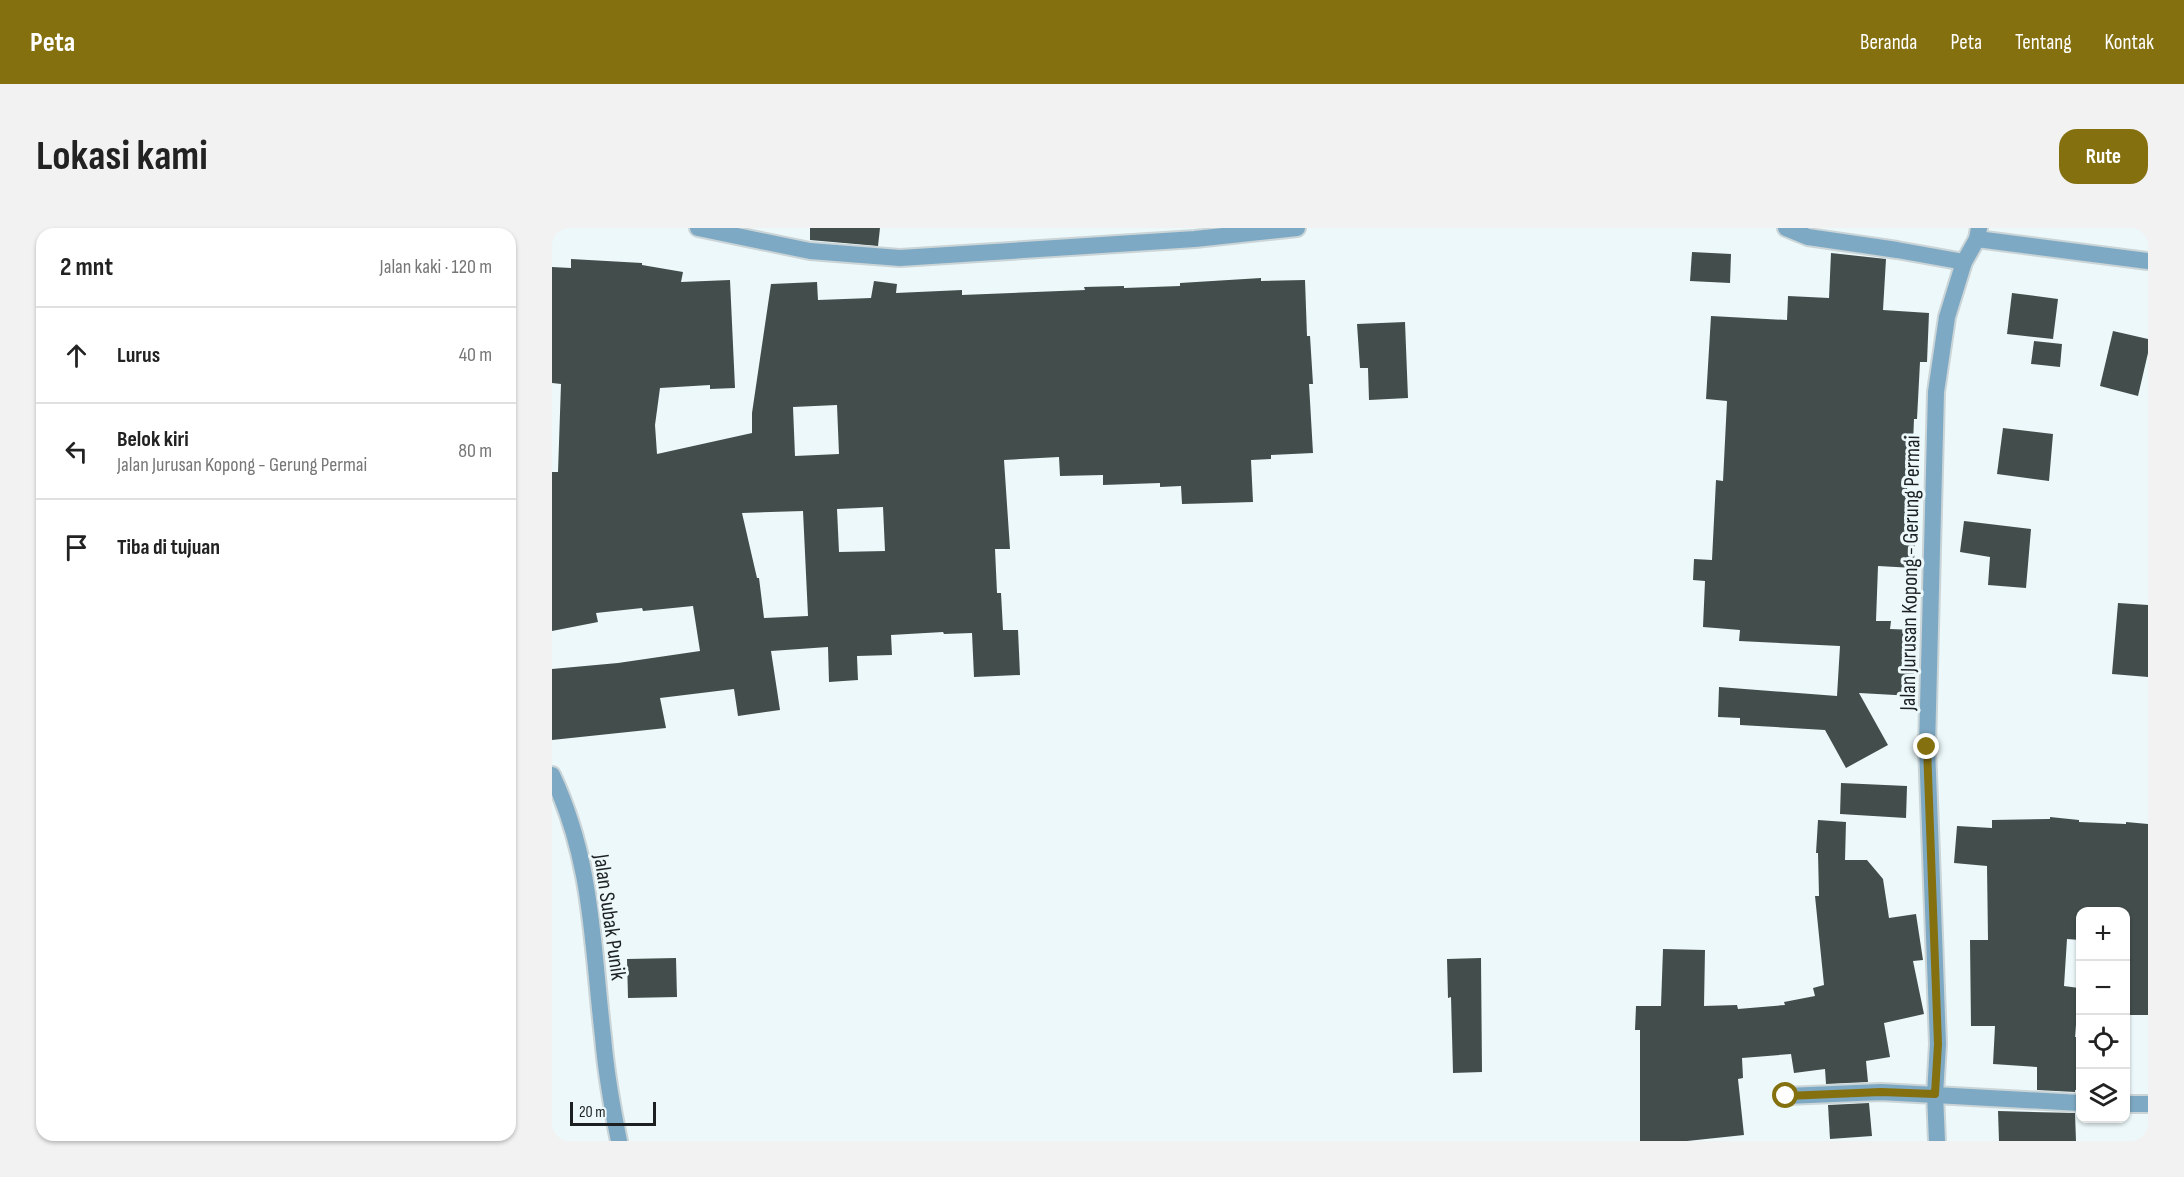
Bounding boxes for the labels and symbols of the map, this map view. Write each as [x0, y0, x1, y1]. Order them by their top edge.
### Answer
street label: Jalan Jurusan Kopong - Gerung Permai [1895, 435, 1926, 712]
route end [1913, 733, 1939, 759]
street label: Jalan Subak Punik [587, 851, 632, 983]
route start [1772, 1082, 1798, 1108]
scale bar [570, 1099, 656, 1126]

